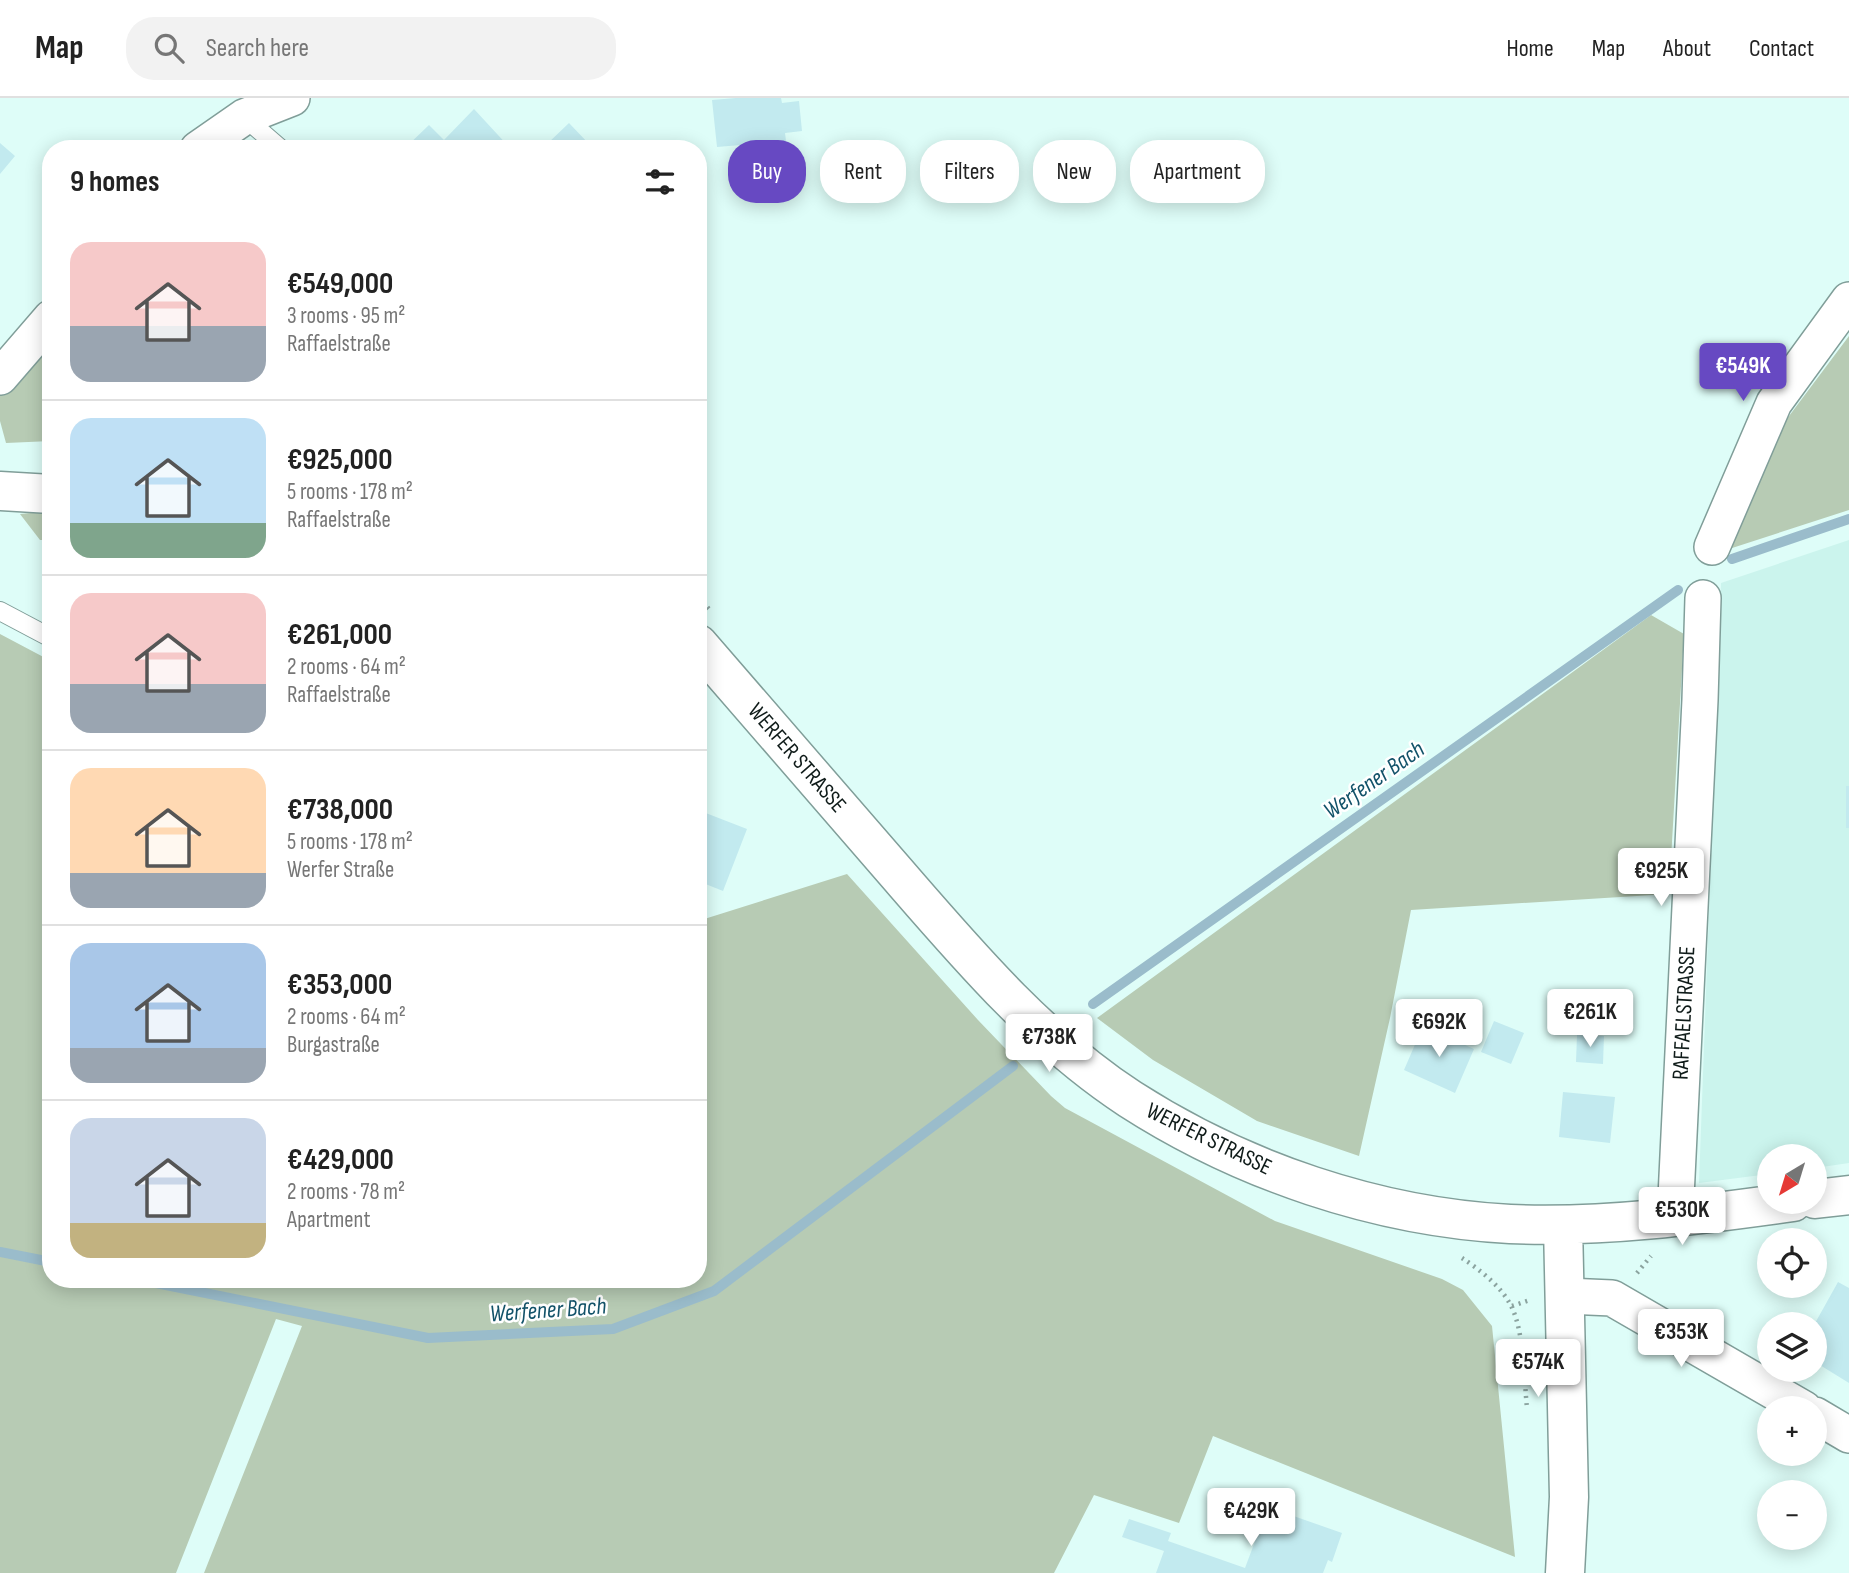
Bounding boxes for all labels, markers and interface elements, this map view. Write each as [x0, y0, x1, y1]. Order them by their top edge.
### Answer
search box [126, 17, 616, 80]
text: Map [35, 28, 84, 68]
icon: search [150, 29, 188, 67]
text: Search here [206, 33, 309, 64]
text: Home [1506, 34, 1554, 63]
text: Map [1592, 34, 1625, 63]
text: About [1663, 34, 1711, 63]
text: Contact [1749, 34, 1814, 63]
chip: Buy [728, 140, 806, 203]
chip: Rent [820, 140, 906, 203]
chip: Filters [920, 140, 1019, 203]
chip: New [1033, 140, 1116, 203]
chip: Apartment [1130, 140, 1265, 203]
icon: filters [641, 163, 679, 201]
text: 9 homes [70, 164, 160, 200]
text: €549,000 [287, 266, 393, 302]
icon: home [126, 270, 210, 354]
text: 3 rooms · 95 m² [287, 302, 406, 330]
text: Raffaelstraße [287, 330, 391, 358]
pin: €549K [1694, 344, 1792, 403]
text: €549K [1715, 352, 1771, 380]
text: €925,000 [287, 442, 392, 478]
icon: home [126, 446, 210, 530]
text: 5 rooms · 178 m² [287, 478, 413, 506]
text: Raffaelstraße [287, 506, 391, 534]
text: €261,000 [287, 617, 392, 653]
icon: home [126, 621, 210, 705]
text: 2 rooms · 64 m² [287, 653, 406, 681]
text: Raffaelstraße [287, 681, 391, 709]
street label: WERFER STRASSE [742, 697, 852, 819]
water label: Werfener Bach [1318, 735, 1430, 825]
text: €738,000 [287, 792, 393, 828]
icon: home [126, 796, 210, 880]
text: 5 rooms · 178 m² [287, 828, 413, 856]
pin: €925K [1612, 848, 1710, 908]
text: Werfer Straße [287, 856, 394, 884]
text: €925K [1634, 857, 1688, 885]
street label: RAFFAELSTRASSE [1667, 945, 1701, 1081]
text: €353,000 [287, 967, 392, 1003]
icon: home [126, 971, 210, 1055]
pin: €261K [1541, 990, 1639, 1049]
text: €261K [1563, 998, 1617, 1026]
pin: €692K [1390, 1000, 1488, 1059]
text: 2 rooms · 64 m² [287, 1003, 406, 1031]
text: €692K [1412, 1008, 1466, 1036]
pin: €738K [1000, 1014, 1098, 1074]
text: €738K [1022, 1023, 1076, 1051]
text: Burgastraße [287, 1031, 380, 1059]
street label: WERFER STRASSE [1142, 1097, 1276, 1181]
text: €429,000 [287, 1142, 394, 1178]
north arrow [1757, 1144, 1827, 1214]
map controls [1757, 1144, 1827, 1550]
icon: home [126, 1146, 210, 1230]
text: 2 rooms · 78 m² [287, 1178, 405, 1206]
pin: €530K [1633, 1188, 1731, 1247]
text: €530K [1655, 1196, 1709, 1224]
text: Apartment [287, 1206, 371, 1234]
button: locate [1757, 1228, 1827, 1298]
water label: Werfener Bach [489, 1291, 607, 1329]
pin: €353K [1632, 1310, 1730, 1369]
button: layers [1757, 1312, 1827, 1382]
text: €353K [1654, 1318, 1708, 1346]
pin: €574K [1489, 1340, 1587, 1399]
text: €574K [1512, 1348, 1564, 1376]
button: + [1757, 1396, 1827, 1466]
button: − [1757, 1480, 1827, 1550]
pin: €429K [1202, 1488, 1300, 1548]
text: €429K [1223, 1497, 1279, 1525]

